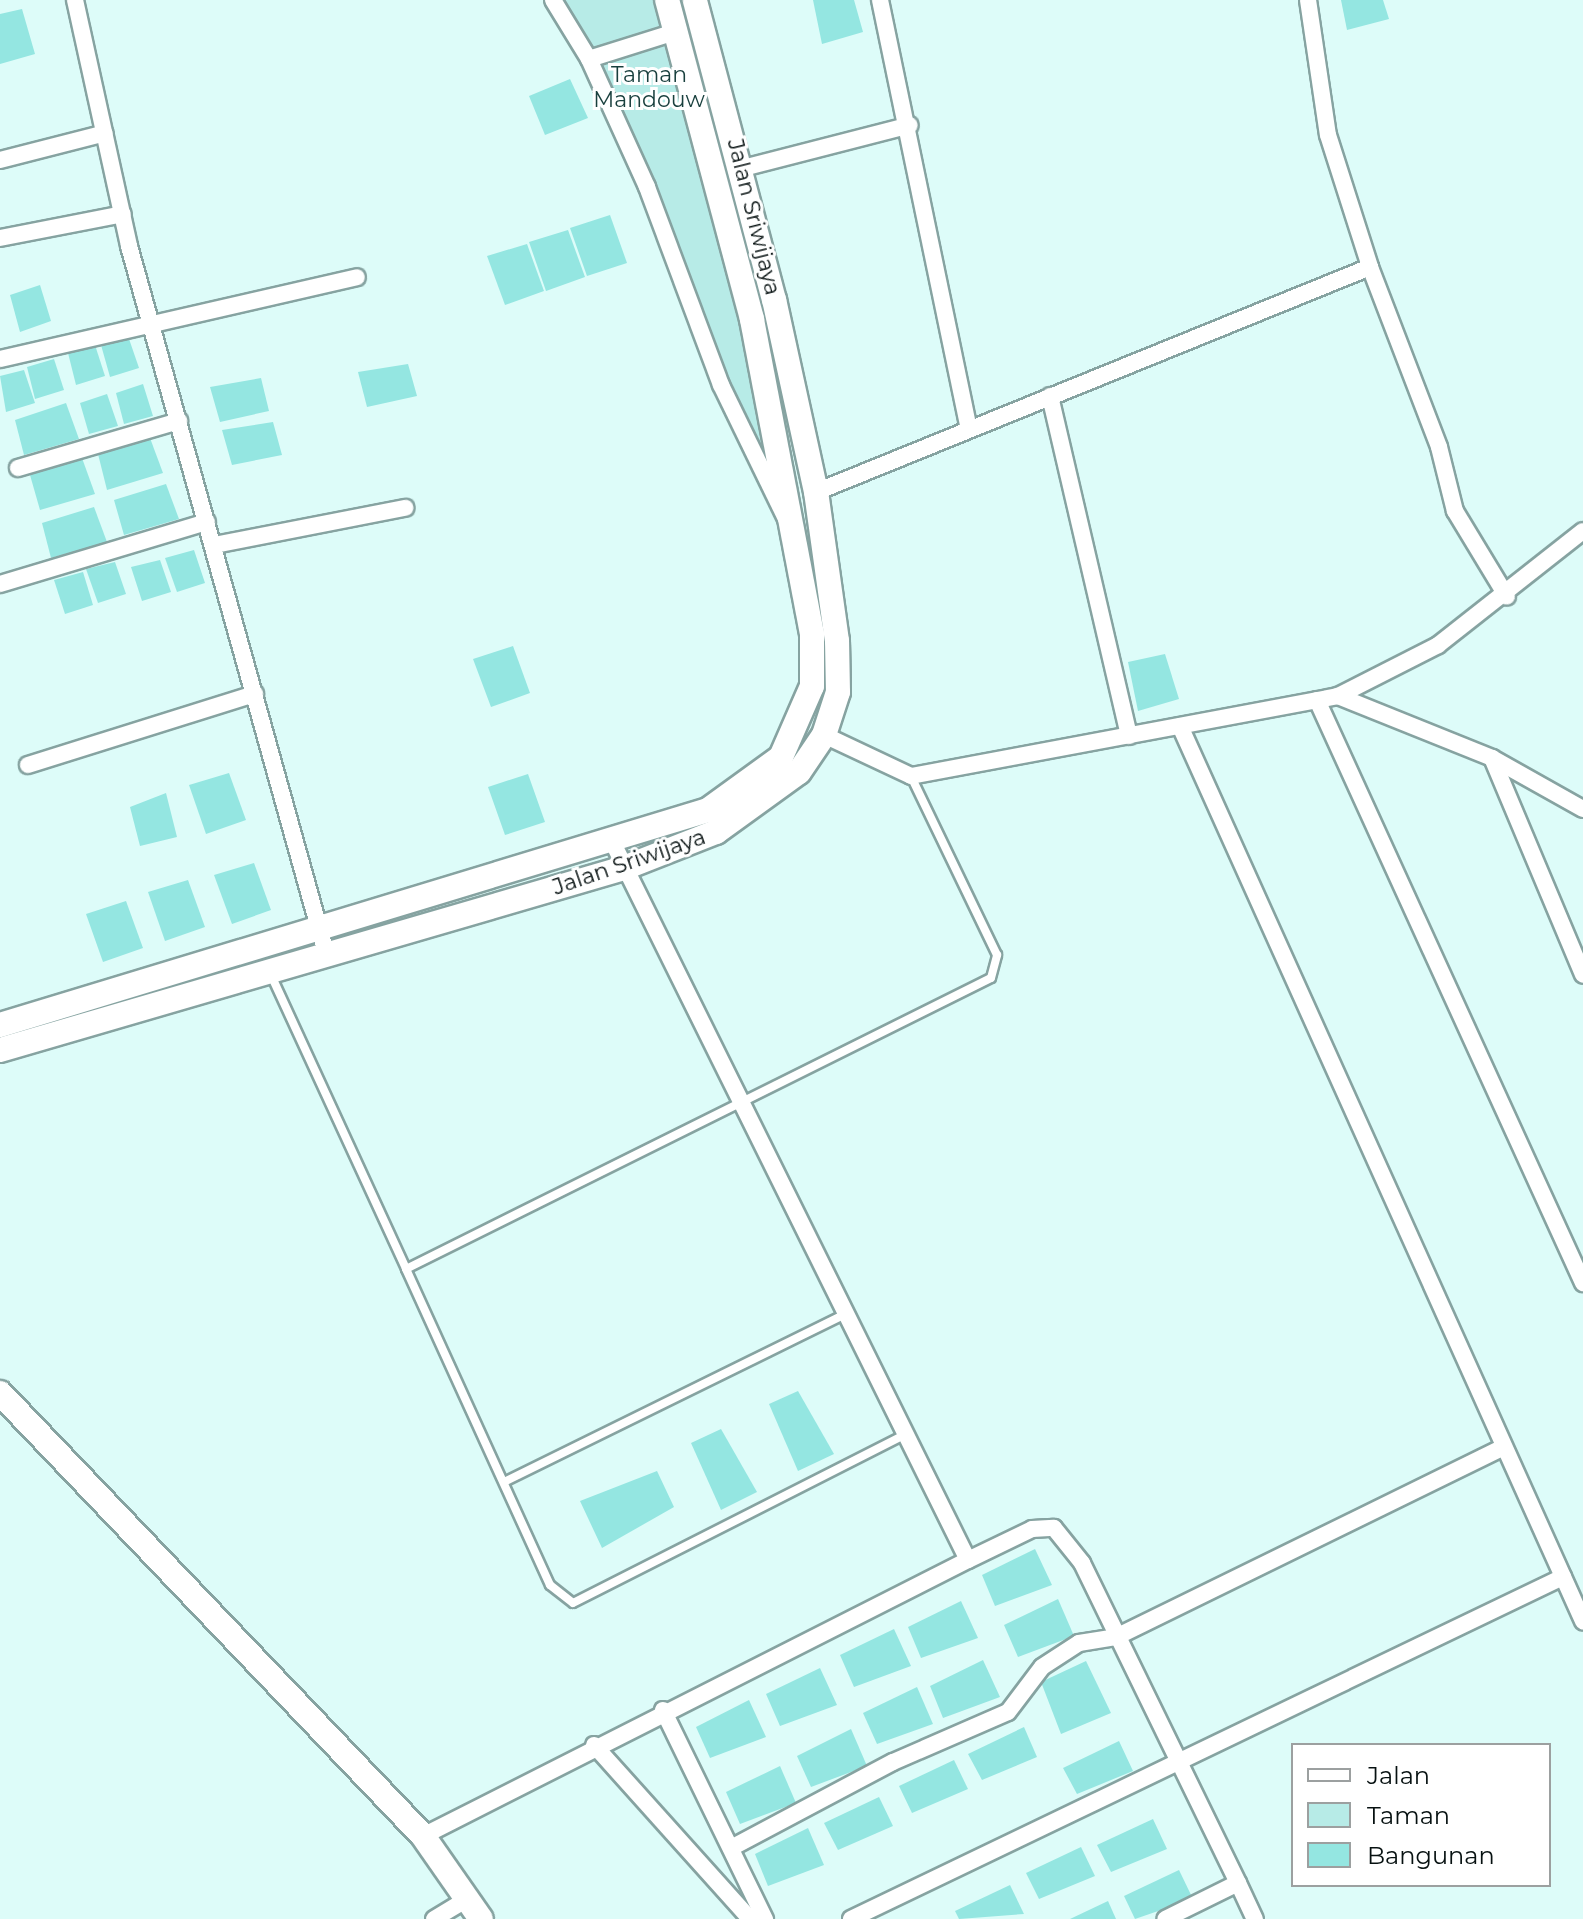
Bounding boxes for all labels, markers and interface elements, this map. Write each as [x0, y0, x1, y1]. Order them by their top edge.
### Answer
park label: Taman Mandouw [593, 61, 705, 112]
street label: Jalan Sriwijaya [722, 136, 786, 298]
street label: Jalan Sriwijaya [549, 823, 709, 901]
legend [1291, 1743, 1551, 1887]
text: Jalan [1367, 1761, 1430, 1790]
text: Taman [1367, 1801, 1450, 1830]
text: Bangunan [1367, 1841, 1495, 1870]

